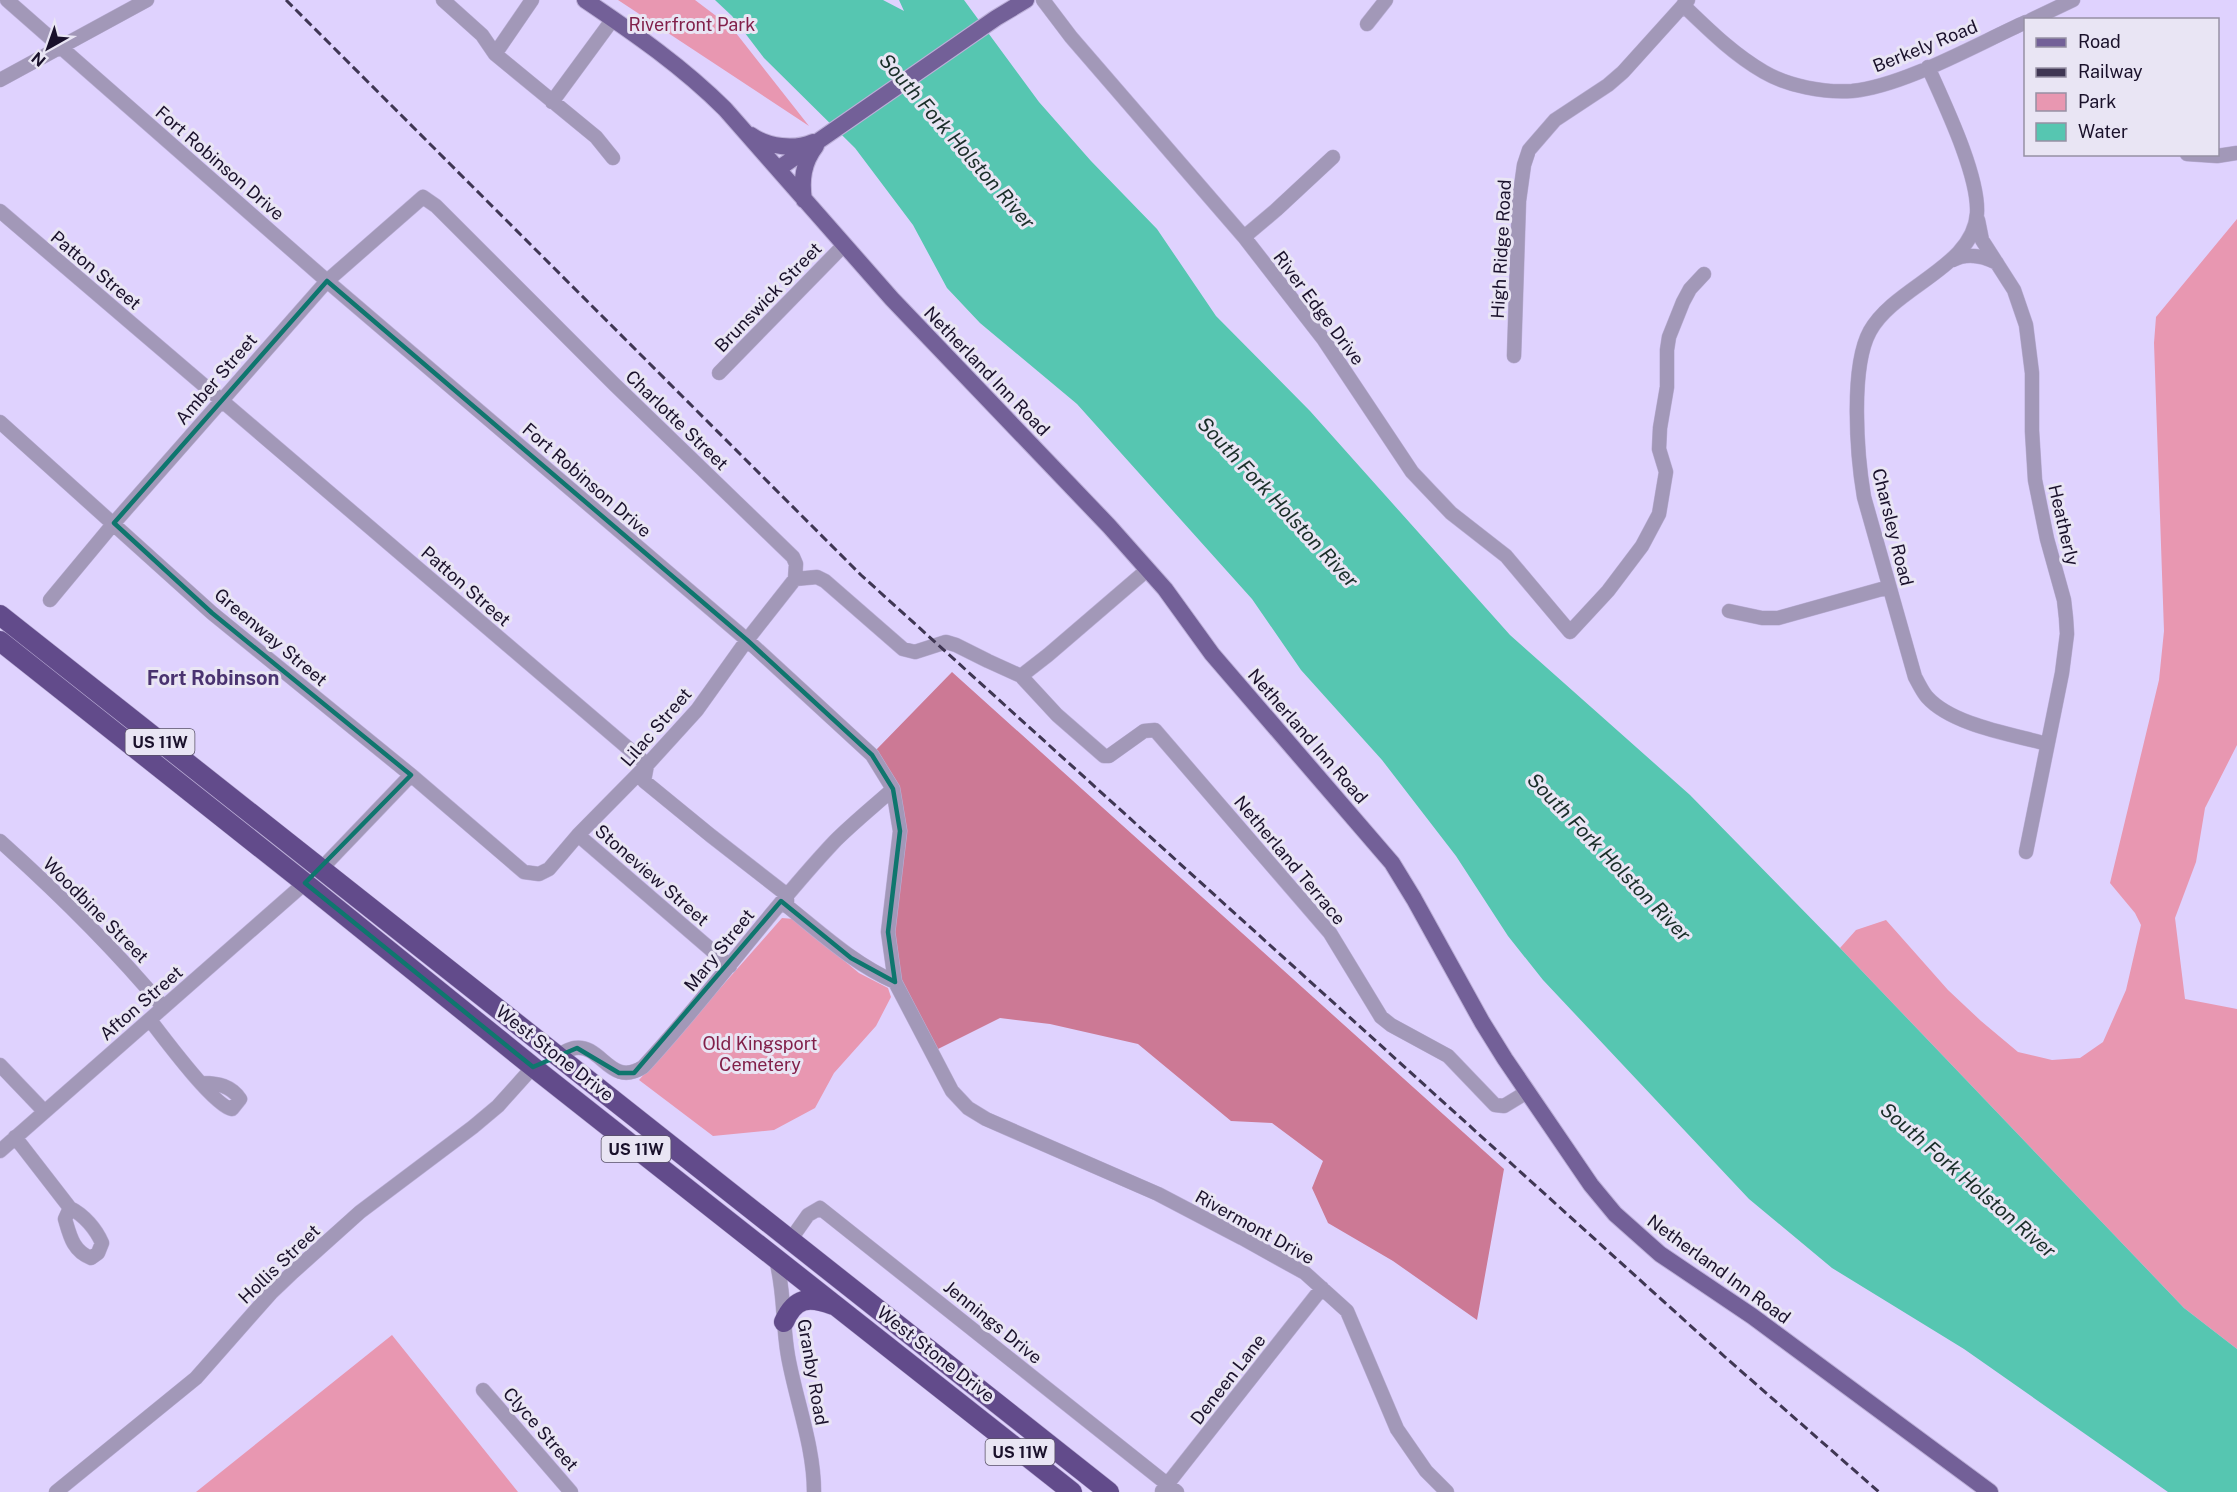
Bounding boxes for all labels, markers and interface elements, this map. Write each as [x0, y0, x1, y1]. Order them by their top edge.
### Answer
park label: Riverfront Park [629, 14, 755, 35]
street label: Berkely Road [1870, 15, 1980, 77]
north arrow [18, 18, 78, 78]
legend [2024, 18, 2219, 156]
text: Road [2078, 31, 2121, 52]
text: N [28, 48, 50, 70]
water label: South Fork Holston River [874, 48, 1040, 234]
text: Railway [2078, 61, 2143, 82]
text: Park [2078, 91, 2116, 112]
street label: Fort Robinson Drive [151, 101, 289, 225]
text: Water [2078, 121, 2128, 142]
street label: High Ridge Road [1487, 179, 1515, 319]
street label: Patton Street [47, 226, 145, 314]
street label: Brunswick Street [710, 238, 826, 356]
street label: River Edge Drive [1269, 247, 1369, 369]
street label: Netherland Inn Road [920, 302, 1054, 440]
street label: Amber Street [171, 329, 261, 429]
street label: Charlotte Street [621, 366, 733, 474]
water label: South Fork Holston River [1193, 412, 1364, 593]
street label: Fort Robinson Drive [518, 418, 656, 542]
street label: Charsley Road [1868, 466, 1918, 588]
street label: Heatherly [2044, 482, 2084, 568]
street label: Patton Street [417, 542, 515, 630]
street label: Greenway Street [210, 584, 332, 690]
street label: Netherland Inn Road [1244, 664, 1372, 808]
district label: Fort Robinson [147, 666, 279, 690]
street label: Lilac Street [616, 684, 696, 770]
road number: US 11W [126, 729, 195, 755]
water label: South Fork Holston River [1522, 768, 1696, 946]
street label: Netherland Terrace [1230, 791, 1350, 929]
street label: Stoneview Street [591, 820, 713, 930]
street label: Woodbine Street [39, 853, 153, 967]
street label: Mary Street [679, 905, 759, 995]
street label: Afton Street [95, 961, 187, 1045]
street label: West Stone Drive [492, 1001, 618, 1105]
park label: Old Kingsport Cemetery [702, 1033, 818, 1075]
water label: South Fork Holston River [1875, 1097, 2061, 1263]
road number: US 11W [602, 1136, 670, 1162]
street label: Rivermont Drive [1192, 1186, 1318, 1268]
street label: Netherland Inn Road [1643, 1210, 1795, 1328]
street label: Hollis Street [234, 1220, 324, 1308]
street label: Jennings Drive [940, 1276, 1046, 1368]
street label: West Stone Drive [873, 1302, 999, 1406]
street label: Granby Road [793, 1317, 833, 1427]
street label: Deneen Lane [1186, 1330, 1270, 1428]
street label: Clyce Street [499, 1383, 583, 1475]
road number: US 11W [986, 1439, 1054, 1465]

